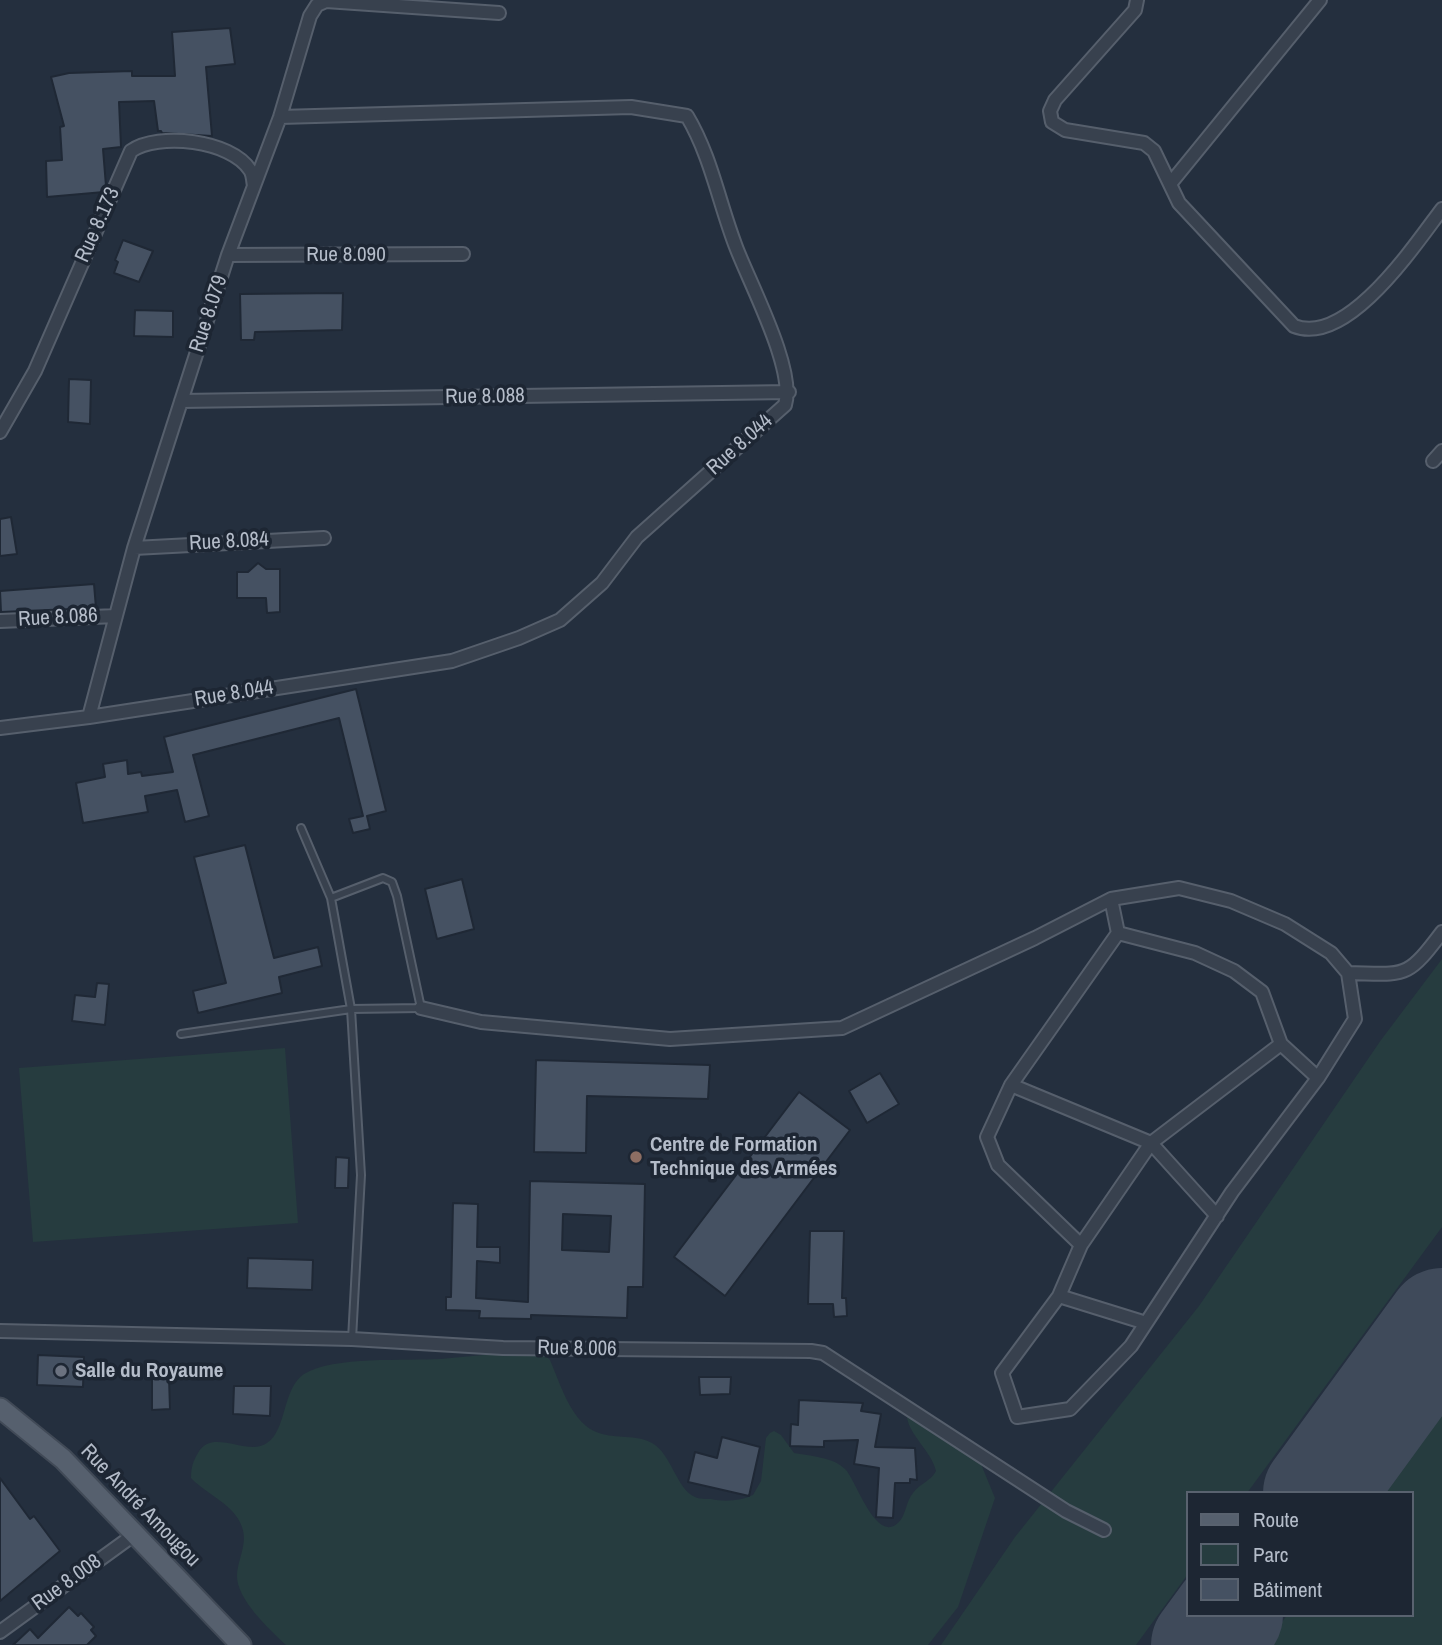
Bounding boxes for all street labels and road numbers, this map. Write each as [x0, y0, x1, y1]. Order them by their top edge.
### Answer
street label: Rue 8.173 [70, 184, 126, 266]
street label: Rue 8.090 [306, 242, 386, 268]
street label: Rue 8.079 [185, 272, 233, 356]
street label: Rue 8.088 [445, 384, 525, 410]
street label: Rue 8.044 [702, 409, 778, 481]
street label: Rue 8.084 [189, 527, 269, 557]
street label: Rue 8.086 [18, 603, 98, 633]
street label: Rue 8.044 [193, 675, 275, 713]
street label: Rue 8.006 [537, 1336, 617, 1362]
street label: Rue André Amougou [75, 1439, 205, 1573]
street label: Rue 8.008 [27, 1549, 107, 1617]

